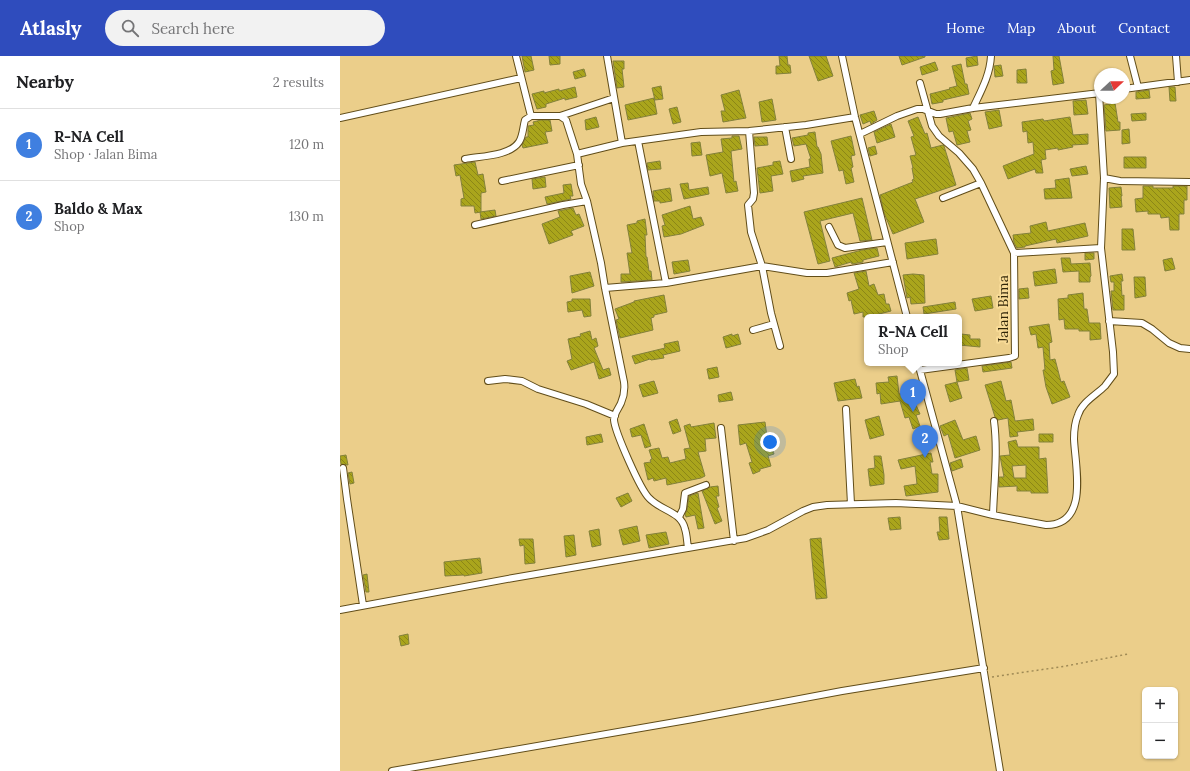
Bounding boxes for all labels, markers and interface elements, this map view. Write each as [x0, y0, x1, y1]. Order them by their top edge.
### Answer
search box [105, 10, 385, 46]
text: Atlasly [20, 16, 81, 40]
icon: search [119, 17, 141, 39]
text: Search here [151, 19, 235, 38]
text: Home [946, 19, 985, 37]
text: Map [1007, 19, 1035, 37]
text: About [1057, 19, 1096, 37]
text: Contact [1118, 19, 1170, 37]
north arrow [1094, 68, 1130, 104]
text: Nearby [16, 71, 74, 93]
text: 2 results [273, 74, 324, 91]
text: R-NA Cell [54, 127, 124, 146]
text: 1 [26, 136, 32, 153]
text: 120 m [289, 136, 324, 153]
text: Shop · Jalan Bima [54, 146, 158, 163]
text: Baldo & Max [54, 199, 142, 218]
text: 2 [26, 208, 32, 225]
text: 130 m [289, 208, 324, 225]
text: Shop [54, 218, 85, 235]
street label: Jalan Bima [994, 275, 1012, 344]
popup [864, 314, 962, 366]
text: R-NA Cell [878, 322, 948, 341]
text: Shop [878, 341, 909, 358]
pin: 1 [900, 379, 926, 412]
pin: 2 [912, 425, 938, 458]
your location [760, 432, 780, 452]
map controls [1142, 687, 1178, 759]
button: + [1142, 687, 1178, 723]
button: − [1142, 723, 1178, 759]

